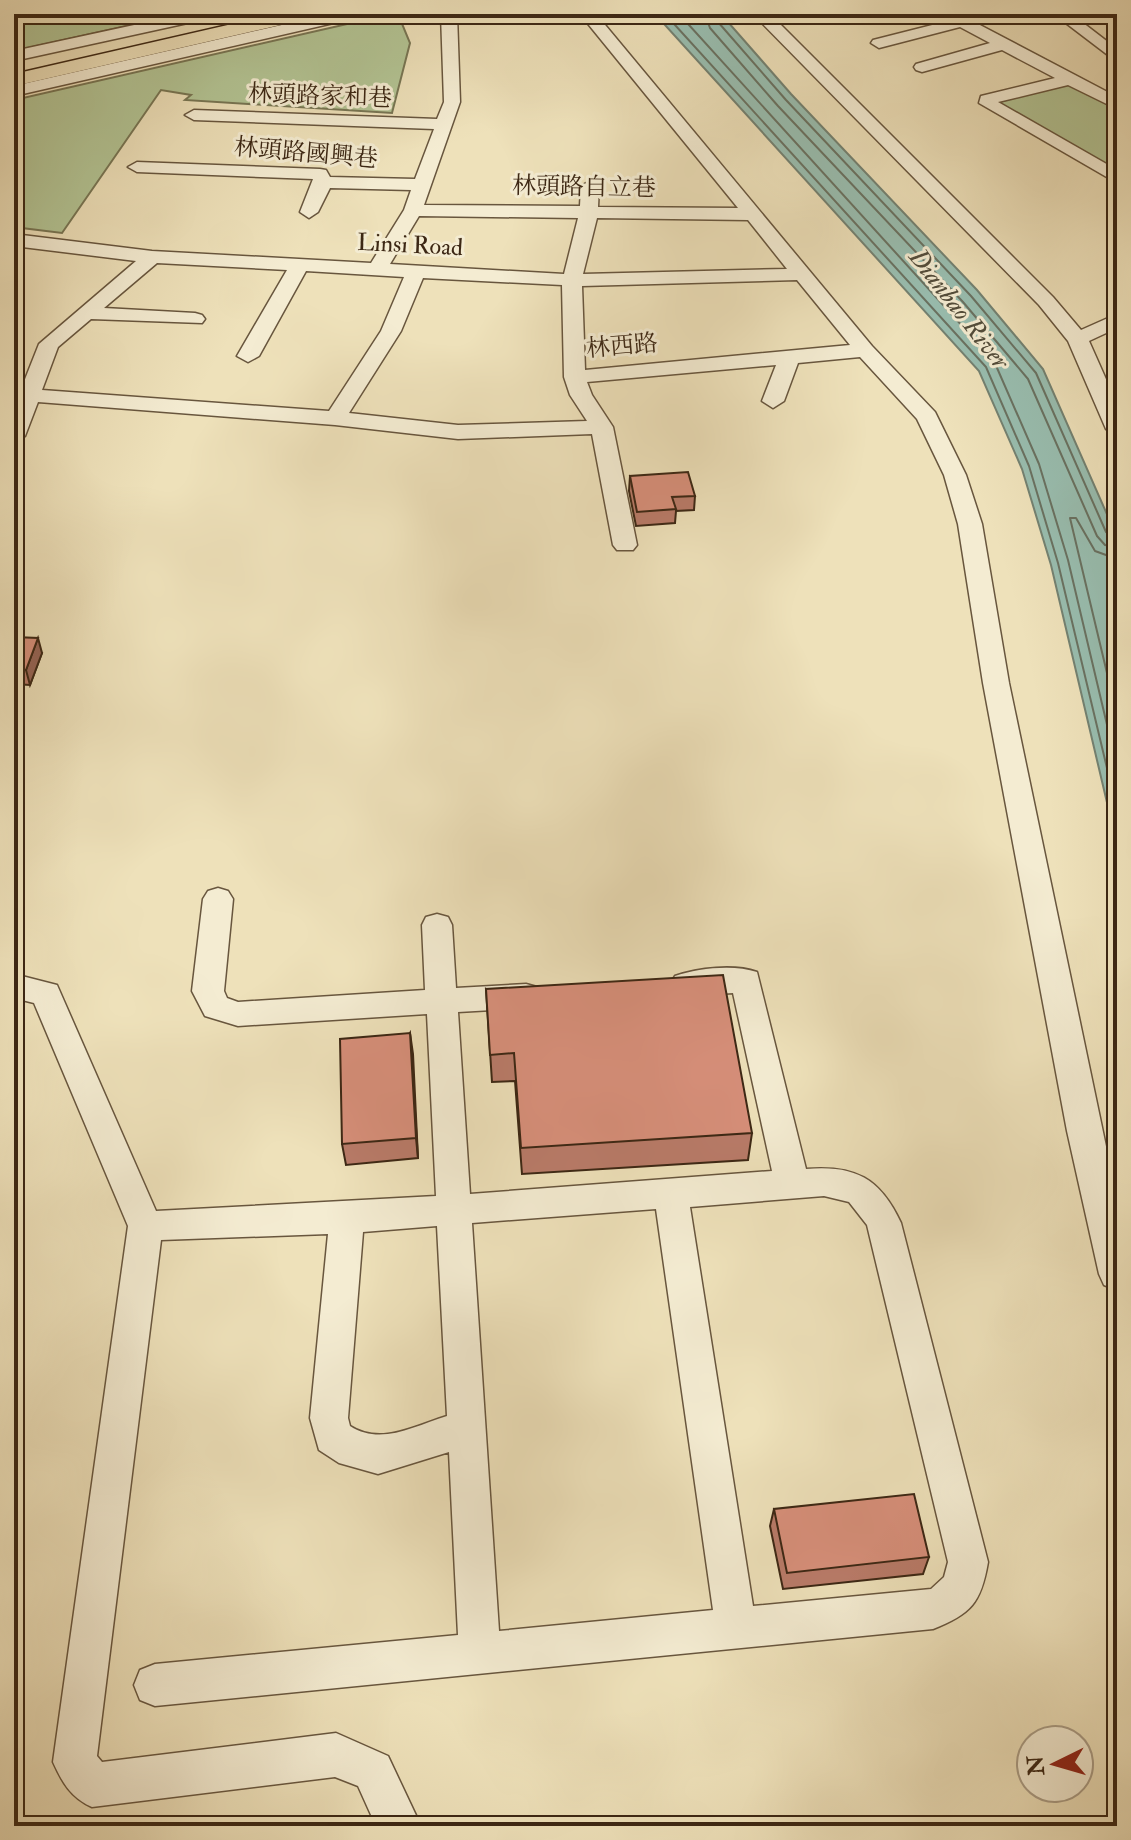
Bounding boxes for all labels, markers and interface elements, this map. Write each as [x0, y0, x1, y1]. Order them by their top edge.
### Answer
street label: 林頭路家和巷 [248, 78, 392, 114]
street label: 林頭路國興巷 [233, 131, 379, 175]
street label: 林頭路自立巷 [512, 170, 656, 204]
street label: Linsi Road [356, 227, 464, 263]
water label: Dianbao River [901, 241, 1017, 377]
street label: 林西路 [585, 327, 659, 365]
north arrow [1015, 1724, 1095, 1804]
text: N [1021, 1754, 1051, 1778]

